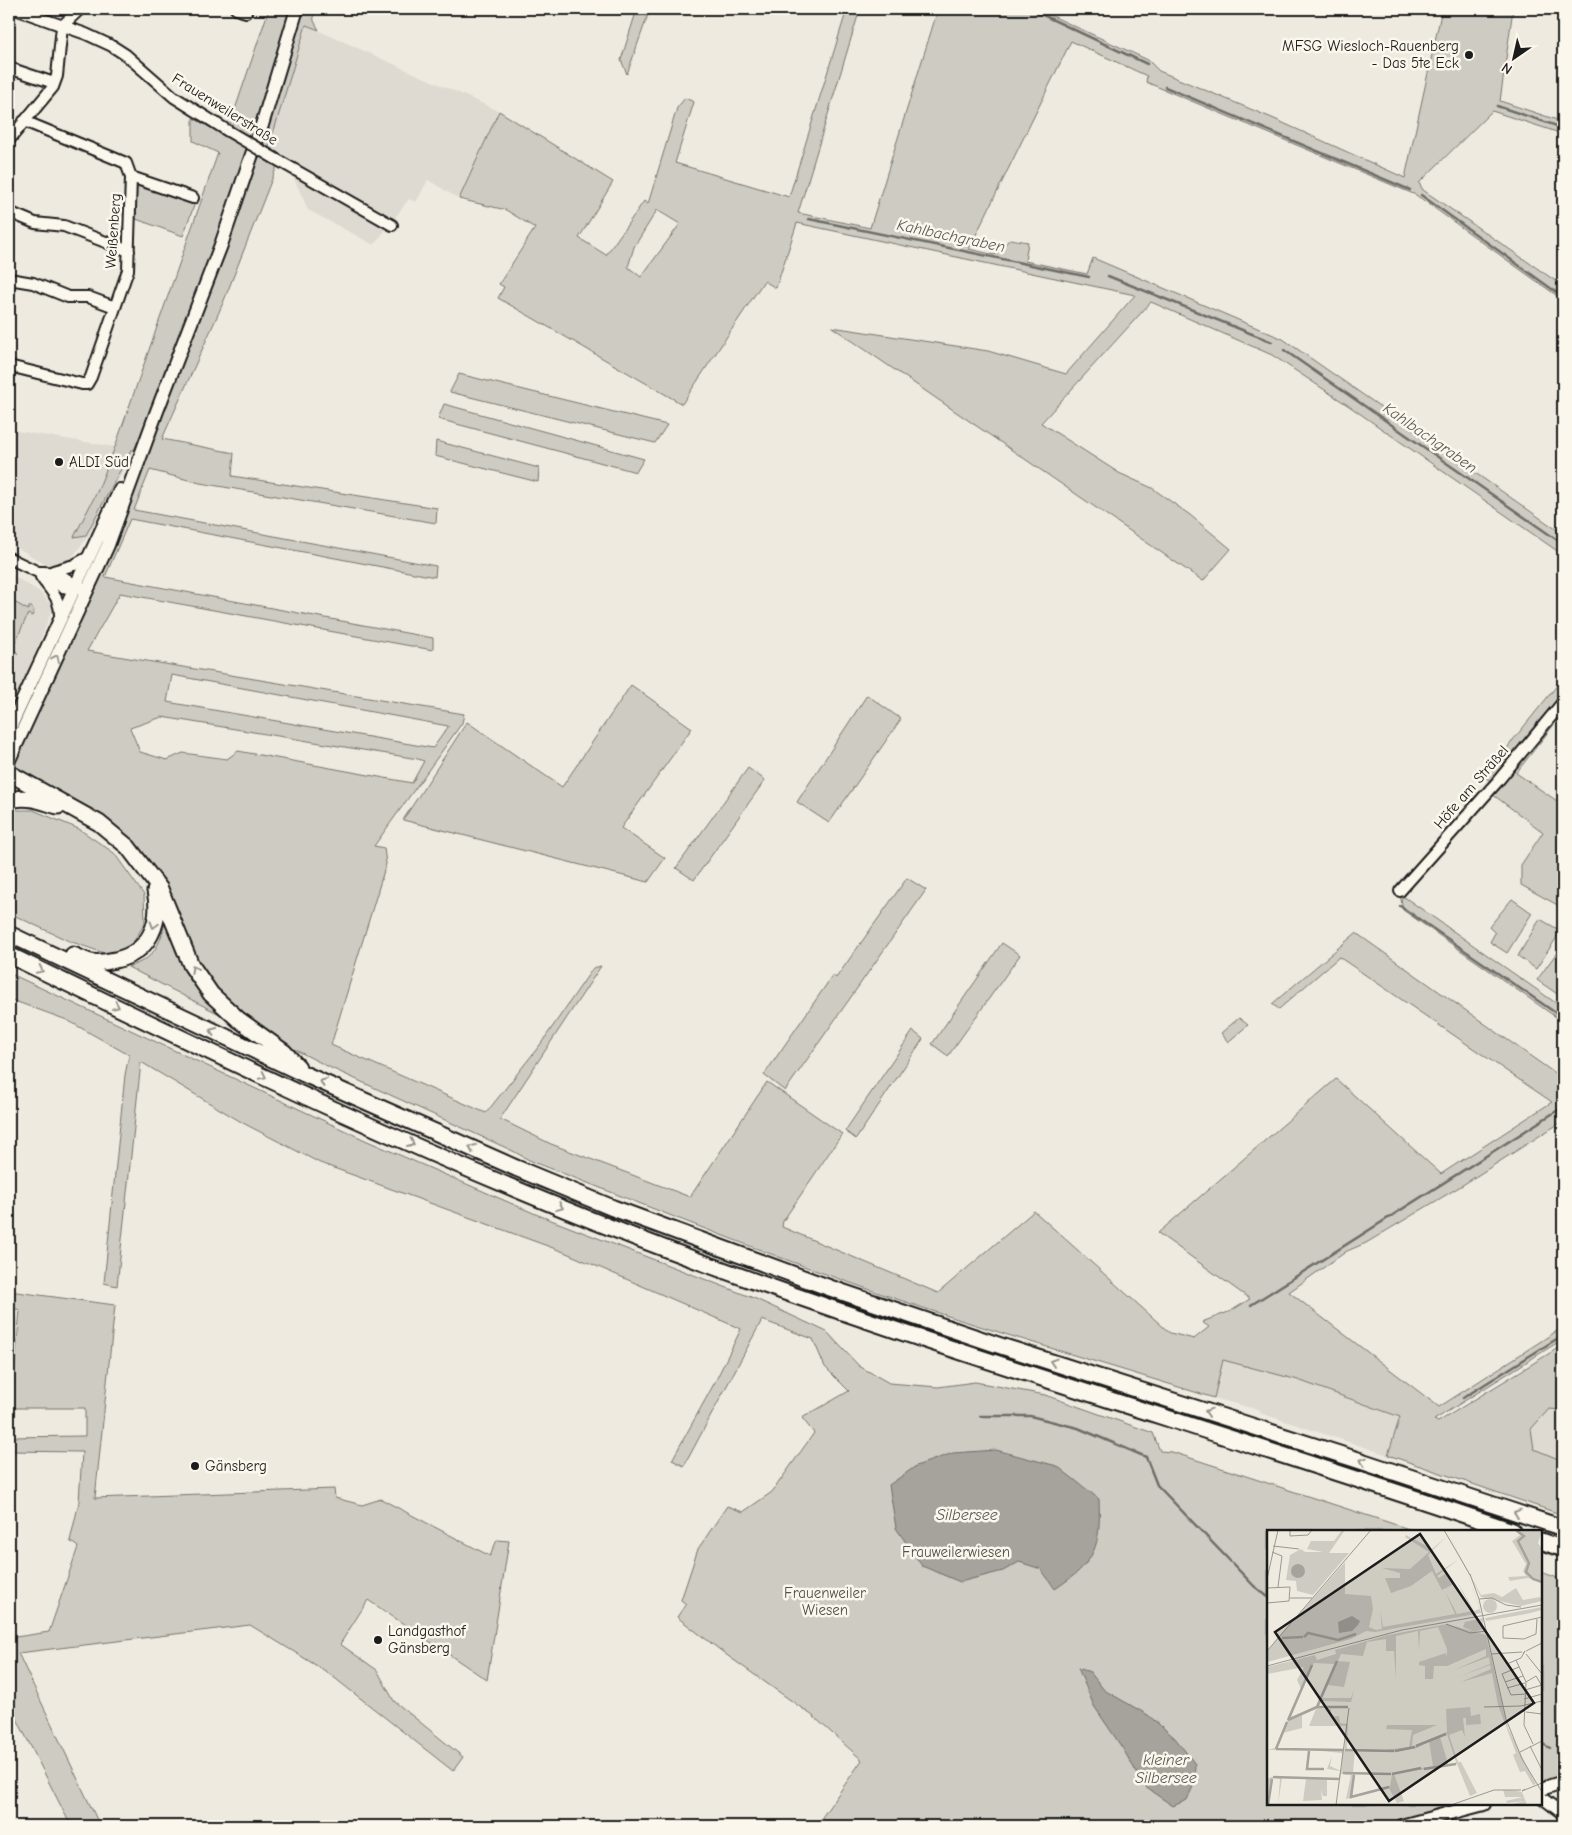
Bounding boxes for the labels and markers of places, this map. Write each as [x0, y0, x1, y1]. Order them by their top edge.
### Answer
place label: MFSG Wiesloch-Rauenberg - Das 5te Eck [1282, 37, 1460, 72]
marker: MFSG Wiesloch-Rauenberg - Das 5te Eck [1463, 49, 1475, 61]
place label: ALDI Süd [69, 453, 129, 471]
marker: ALDI Süd [53, 456, 65, 468]
place label: Gänsberg [205, 1457, 267, 1475]
marker: Gänsberg [189, 1460, 201, 1472]
place label: Landgasthof Gänsberg [388, 1622, 466, 1657]
marker: Landgasthof Gänsberg [372, 1634, 384, 1646]

